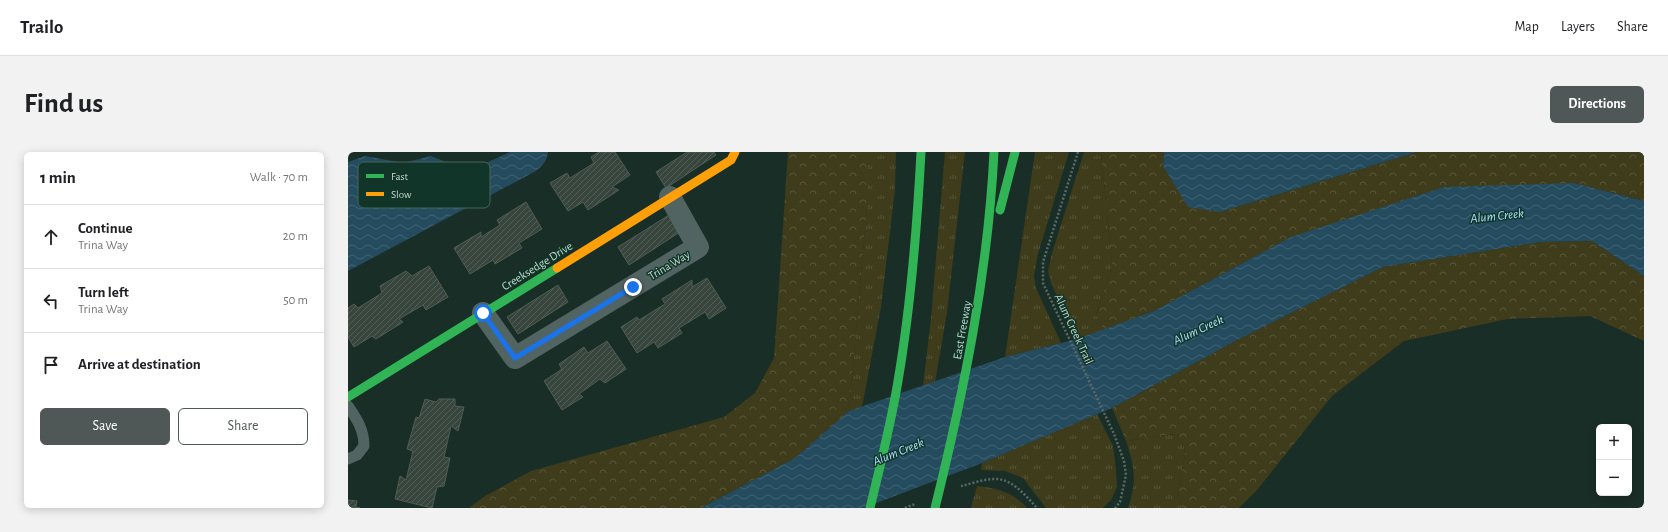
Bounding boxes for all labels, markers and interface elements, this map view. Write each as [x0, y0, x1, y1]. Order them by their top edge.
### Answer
text: Trailo [20, 18, 63, 37]
text: Map [1514, 20, 1539, 34]
text: Layers [1561, 20, 1595, 34]
text: Share [1617, 20, 1648, 34]
button: Directions [1550, 86, 1644, 123]
text: Find us [24, 90, 103, 118]
legend [358, 162, 490, 208]
text: 1 min [40, 169, 76, 186]
text: Walk · 70 m [250, 171, 308, 184]
text: Fast [391, 171, 409, 182]
text: Slow [391, 189, 412, 200]
water label: Alum Creek [1469, 207, 1525, 226]
text: Continue [78, 221, 133, 236]
icon: ahead [40, 226, 62, 248]
text: 20 m [283, 230, 308, 243]
text: Trina Way [78, 239, 128, 252]
street label: Creeksedge Drive [500, 239, 574, 293]
street label: Trina Way [646, 248, 692, 283]
route end [624, 278, 642, 296]
text: Turn left [78, 285, 129, 300]
icon: left [40, 290, 62, 312]
street label: Alum Creek Trail [1052, 292, 1096, 366]
text: 50 m [283, 294, 308, 307]
street label: East Freeway [951, 300, 974, 360]
text: Trina Way [78, 303, 128, 316]
route start [474, 304, 492, 322]
water label: Alum Creek [1171, 313, 1226, 348]
icon: arrive [40, 354, 62, 376]
text: Arrive at destination [78, 357, 201, 372]
button: Save [40, 408, 170, 445]
button: Share [178, 408, 308, 445]
map controls [1596, 424, 1632, 496]
button: + [1596, 424, 1632, 460]
water label: Alum Creek [870, 436, 926, 469]
button: − [1596, 460, 1632, 496]

